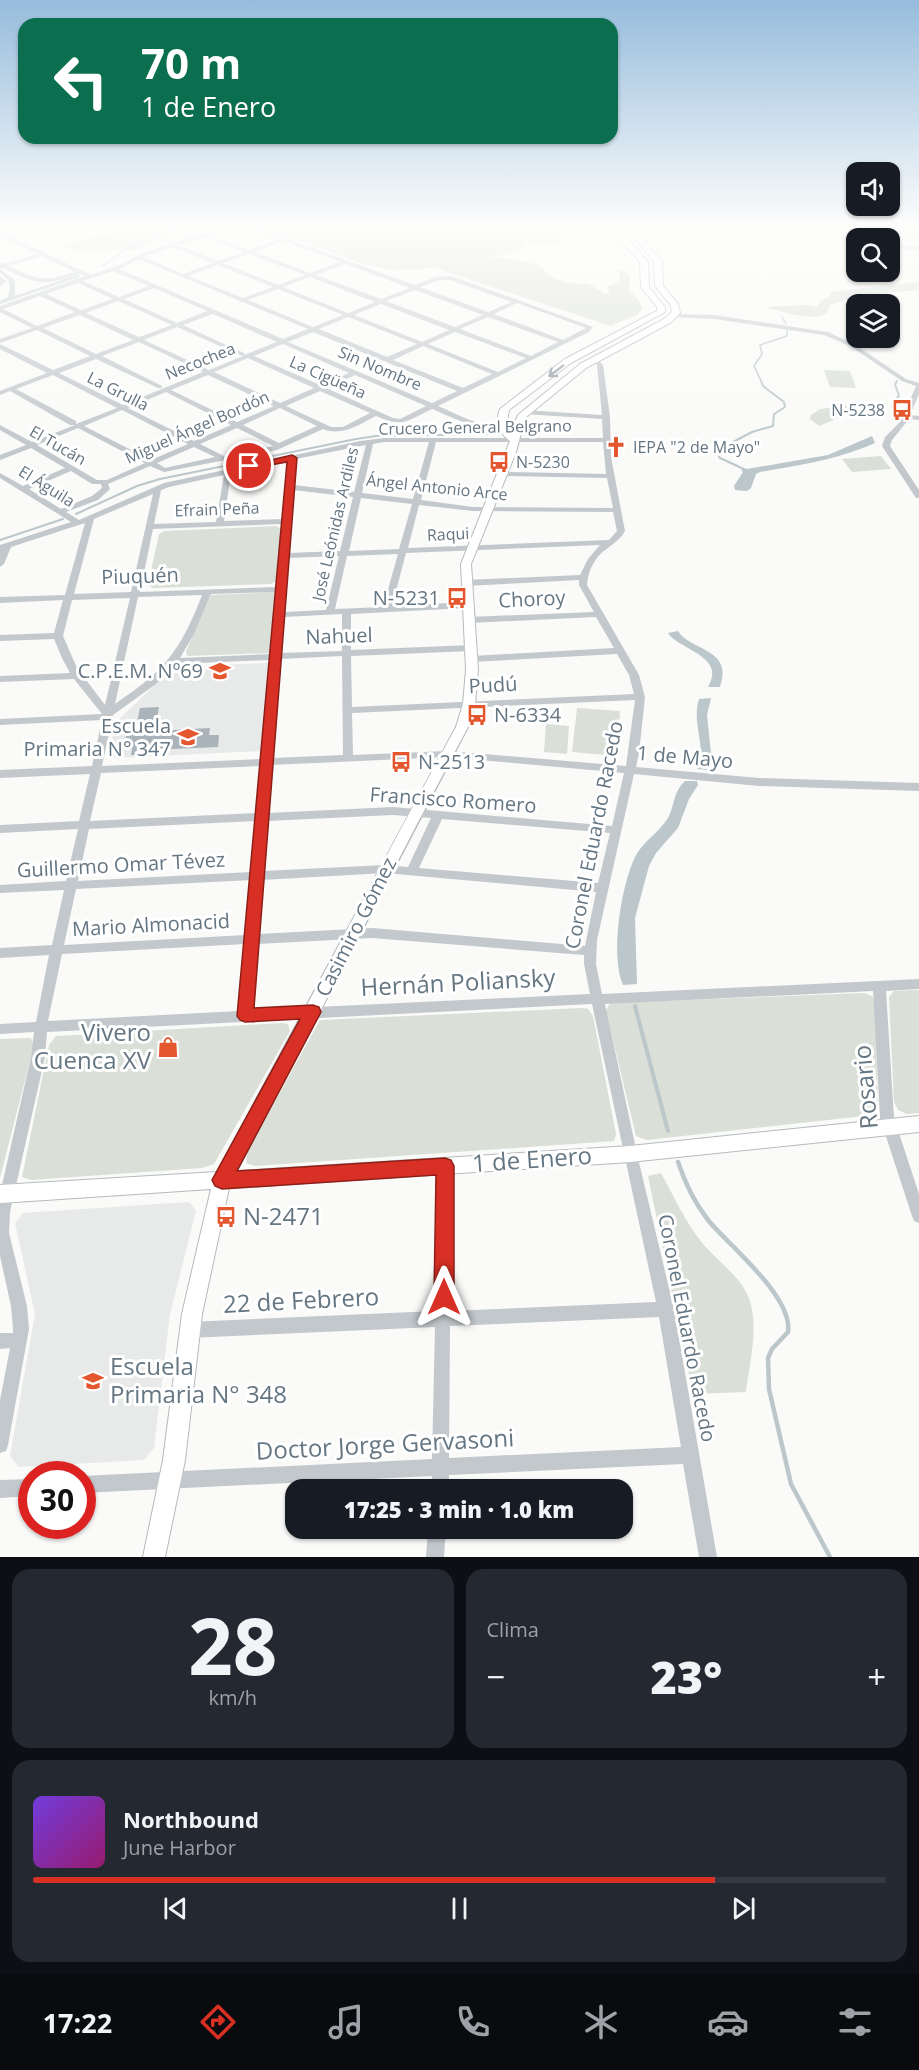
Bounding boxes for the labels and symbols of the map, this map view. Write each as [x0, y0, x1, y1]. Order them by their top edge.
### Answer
street label: Necochea [162, 337, 238, 385]
street label: Sin Nombre [335, 341, 425, 395]
street label: La Cigüeña [286, 350, 370, 404]
one-way arrow [548, 364, 564, 377]
street label: La Grulla [83, 366, 153, 416]
street label: Miguel Ángel Bordón [121, 385, 273, 469]
bus stop icon: N-5238 [890, 398, 914, 422]
place label: N-5238 [831, 399, 885, 421]
street label: Crucero General Belgrano [378, 414, 572, 440]
street label: El Tucán [26, 420, 90, 470]
church icon: IEPA "2 de Mayo" [604, 435, 628, 459]
place label: IEPA "2 de Mayo" [633, 436, 760, 458]
pin [223, 440, 274, 491]
street label: José Leónidas Ardiles [306, 445, 363, 605]
bus stop icon: N-5230 [487, 450, 511, 474]
place label: N-5230 [516, 451, 570, 473]
street label: El Águila [15, 460, 79, 512]
street label: Ángel Antonio Arce [365, 469, 509, 505]
street label: Efrain Peña [174, 497, 260, 521]
street label: Raqui [426, 522, 470, 546]
street label: Piuquén [101, 561, 179, 590]
street label: Choroy [498, 583, 567, 614]
place label: N-5231 [373, 584, 440, 611]
bus stop icon: N-5231 [445, 586, 469, 610]
street label: Nahuel [305, 621, 373, 650]
place label: C.P.E.M. Nº69 [78, 657, 203, 684]
school or university icon: C.P.E.M. Nº69 [208, 659, 232, 683]
street label: Pudú [468, 670, 518, 699]
place label: N-6334 [494, 701, 562, 728]
bus stop icon: N-6334 [465, 703, 489, 727]
place label: Escuela Primaria N° 347 [23, 712, 171, 762]
street label: Coronel Eduardo Racedo [558, 719, 629, 951]
school or university icon: Escuela Primaria N° 347 [176, 725, 200, 749]
street label: 1 de Mayo [636, 739, 734, 774]
place label: N-2513 [418, 748, 485, 775]
bus stop icon: N-2513 [389, 750, 413, 774]
street label: Francisco Romero [369, 780, 537, 819]
street label: Guillermo Omar Tévez [16, 846, 226, 883]
street label: Casimiro Gómez [309, 853, 402, 1001]
street label: Mario Almonacid [71, 907, 231, 942]
street label: Hernán Poliansky [360, 960, 557, 1003]
place label: Vivero Cuenca XV [34, 1015, 152, 1076]
shop icon: Vivero Cuenca XV [156, 1035, 180, 1059]
street label: Rosario [844, 1044, 885, 1131]
street label: 1 de Enero [471, 1138, 593, 1179]
place label: N-2471 [243, 1199, 324, 1232]
bus stop icon: N-2471 [214, 1205, 238, 1229]
street label: Coronel Eduardo Racedo [652, 1212, 723, 1444]
position arrow [412, 1265, 476, 1329]
street label: 22 de Febrero [222, 1279, 380, 1320]
place label: Escuela Primaria N° 348 [110, 1349, 287, 1410]
school or university icon: Escuela Primaria N° 348 [81, 1369, 105, 1393]
street label: Doctor Jorge Gervasoni [255, 1420, 515, 1467]
speed limit sign: 30 [18, 1461, 96, 1539]

